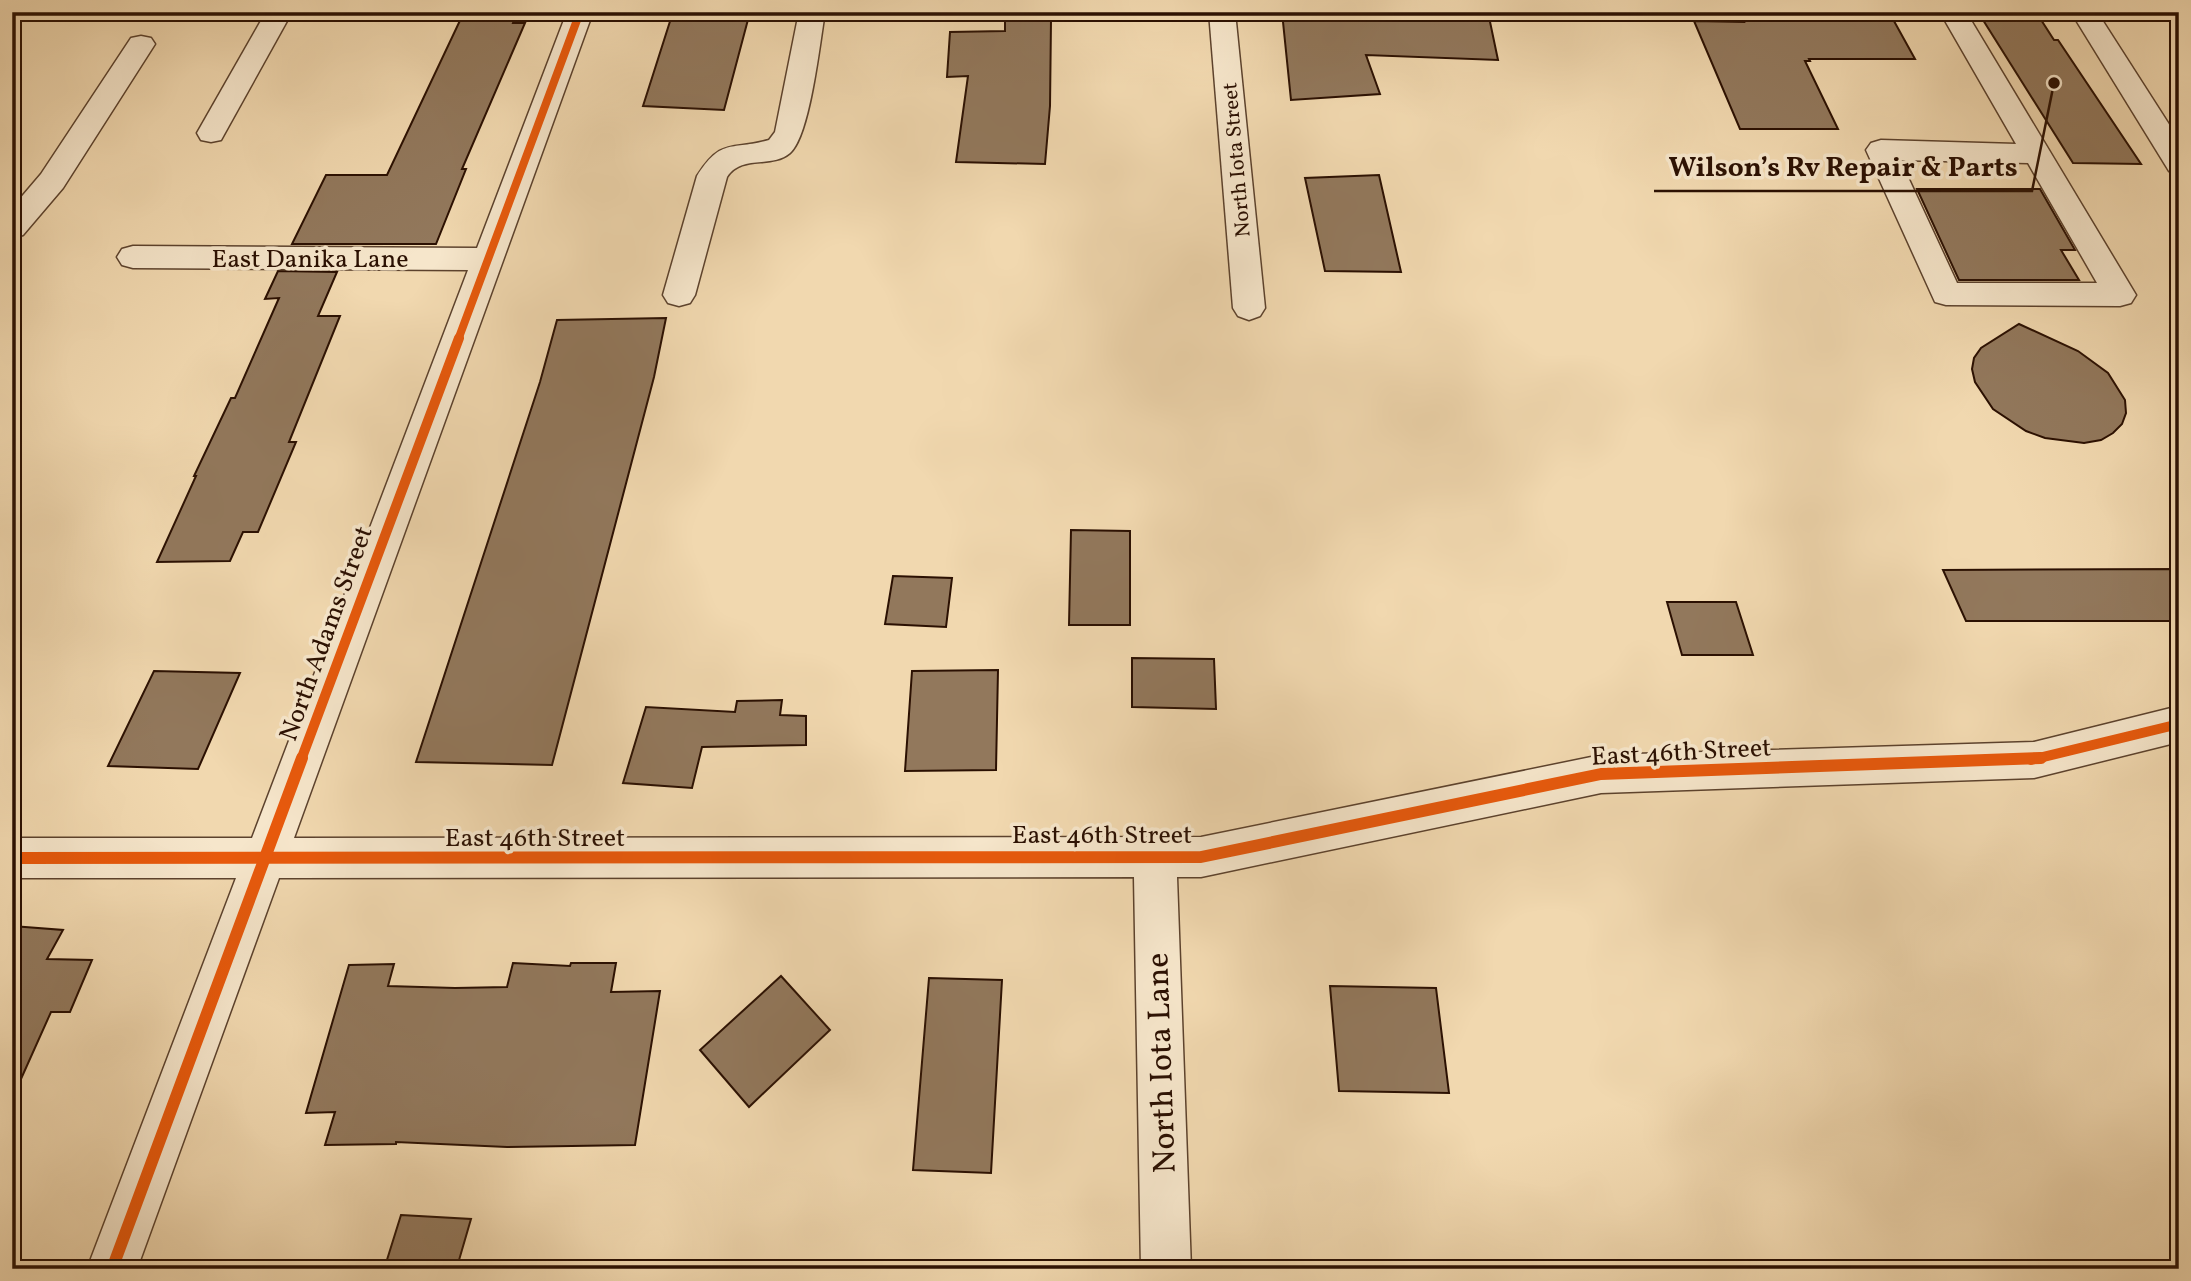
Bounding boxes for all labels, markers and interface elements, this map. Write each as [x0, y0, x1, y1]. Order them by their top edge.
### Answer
street label: North Iota Street [1216, 81, 1259, 239]
callout: Wilson’s Rv Repair & Parts [1654, 142, 2032, 191]
text: Wilson’s Rv Repair & Parts [1668, 149, 2018, 188]
street label: East Danika Lane [212, 242, 408, 278]
street label: North Adams Street [271, 521, 383, 746]
street label: East 46th Street [1590, 730, 1772, 776]
street label: East 46th Street [1012, 818, 1192, 854]
street label: East 46th Street [445, 821, 625, 857]
street label: North Iota Lane [1137, 952, 1189, 1174]

